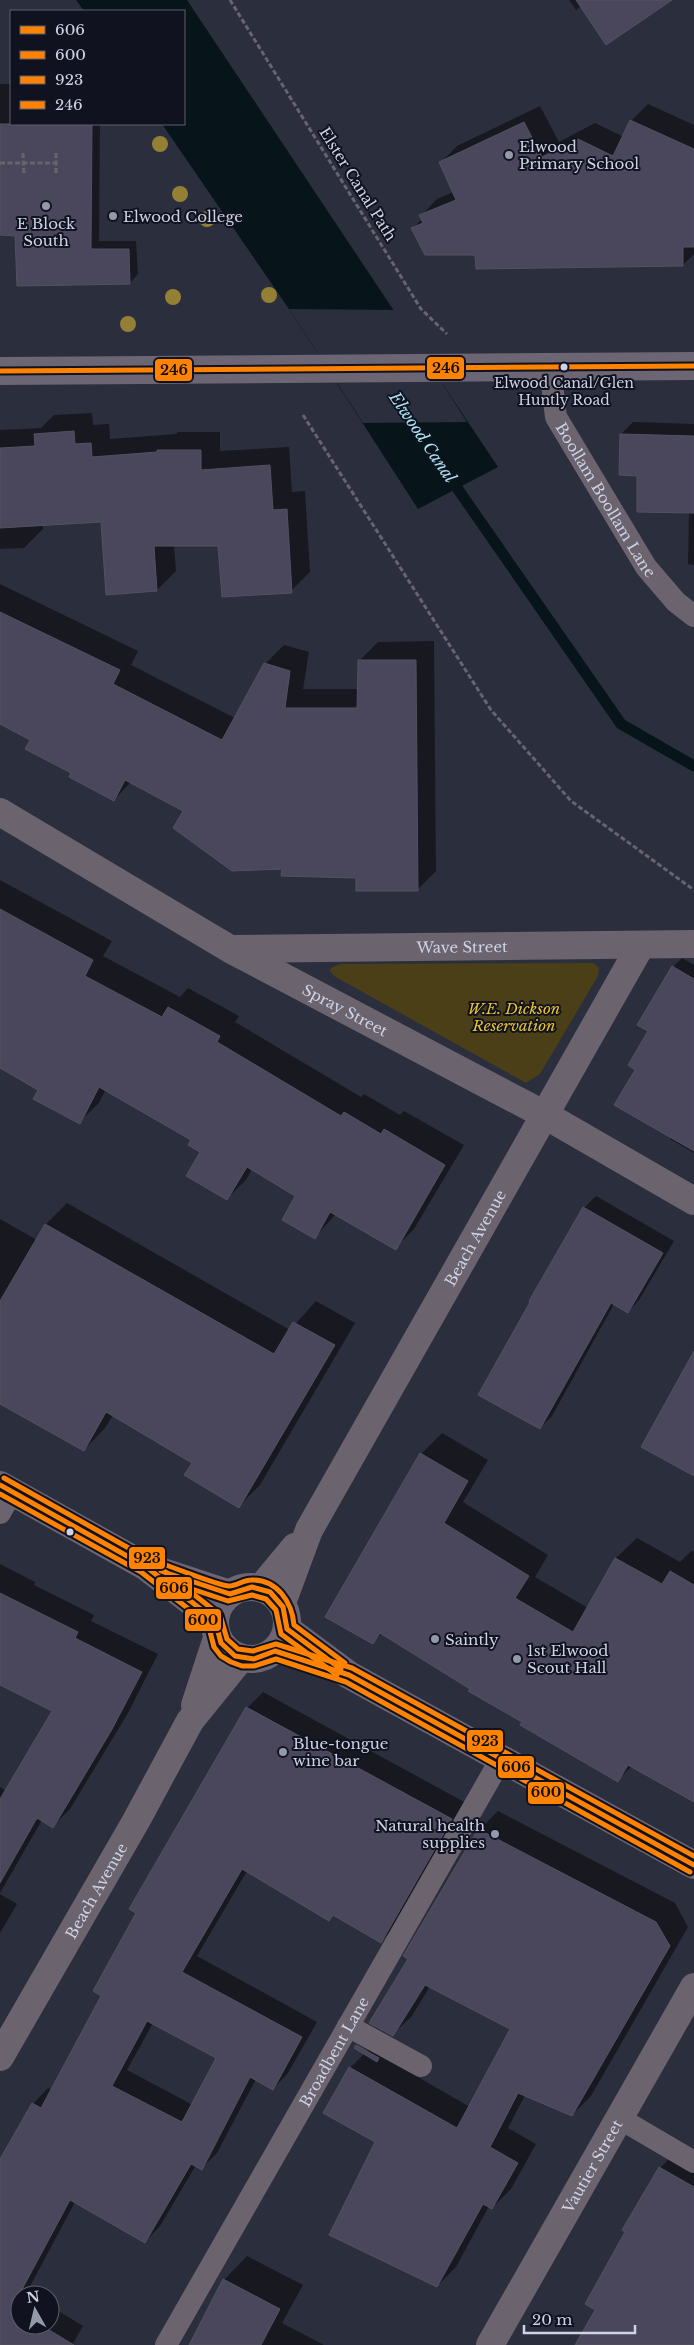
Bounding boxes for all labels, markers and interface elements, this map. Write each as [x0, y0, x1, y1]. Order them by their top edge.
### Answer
legend [10, 10, 185, 125]
text: 606 [55, 20, 85, 39]
text: 600 [55, 45, 86, 64]
text: 923 [55, 70, 83, 89]
text: 246 [55, 95, 83, 114]
street label: Elster Canal Path [315, 124, 401, 244]
place label: Elwood Primary School [519, 137, 639, 173]
marker: Elwood Primary School [503, 149, 515, 161]
marker: E Block South [40, 200, 52, 212]
place label: Elwood College [123, 207, 243, 226]
marker: Elwood College [107, 210, 119, 222]
place label: E Block South [17, 214, 76, 250]
line badge: 246 [426, 356, 465, 380]
line badge: 246 [154, 358, 193, 382]
text: 246 [432, 359, 460, 377]
text: 246 [160, 361, 188, 379]
marker: Elwood Canal/Glen Huntly Road [559, 362, 569, 372]
place label: Elwood Canal/Glen Huntly Road [494, 374, 634, 409]
water label: Elwood Canal [385, 387, 461, 487]
street label: Boollam Boollam Lane [552, 419, 660, 581]
street label: Wave Street [415, 937, 508, 957]
street label: Spray Street [299, 980, 391, 1040]
park label: W.E. Dickson Reservation [468, 999, 560, 1035]
street label: Beach Avenue [440, 1186, 510, 1289]
unlabelled marker [65, 1527, 75, 1537]
line badge: 923 [128, 1546, 166, 1570]
text: 923 [133, 1549, 161, 1567]
line badge: 606 [155, 1576, 193, 1600]
text: 606 [159, 1579, 189, 1597]
line badge: 600 [184, 1608, 222, 1632]
text: 600 [188, 1611, 218, 1629]
place label: Saintly [445, 1630, 499, 1649]
marker: Saintly [429, 1633, 441, 1645]
place label: 1st Elwood Scout Hall [527, 1641, 608, 1677]
marker: 1st Elwood Scout Hall [511, 1653, 523, 1665]
line badge: 923 [466, 1729, 504, 1753]
text: 923 [471, 1732, 499, 1750]
place label: Blue-tongue wine bar [293, 1734, 388, 1770]
marker: Blue-tongue wine bar [277, 1746, 289, 1758]
line badge: 606 [497, 1755, 535, 1779]
text: 606 [501, 1758, 531, 1776]
line badge: 600 [527, 1781, 565, 1805]
text: 600 [531, 1783, 561, 1801]
place label: Natural health supplies [375, 1816, 485, 1852]
marker: Natural health supplies [489, 1828, 501, 1840]
street label: Beach Avenue [61, 1839, 131, 1942]
street label: Broadbent Lane [295, 1993, 373, 2110]
street label: Vautier Street [557, 2116, 626, 2217]
north arrow [10, 2285, 60, 2335]
text: N [25, 2287, 41, 2307]
scale bar [524, 2302, 635, 2334]
text: 20 m [532, 2310, 572, 2329]

